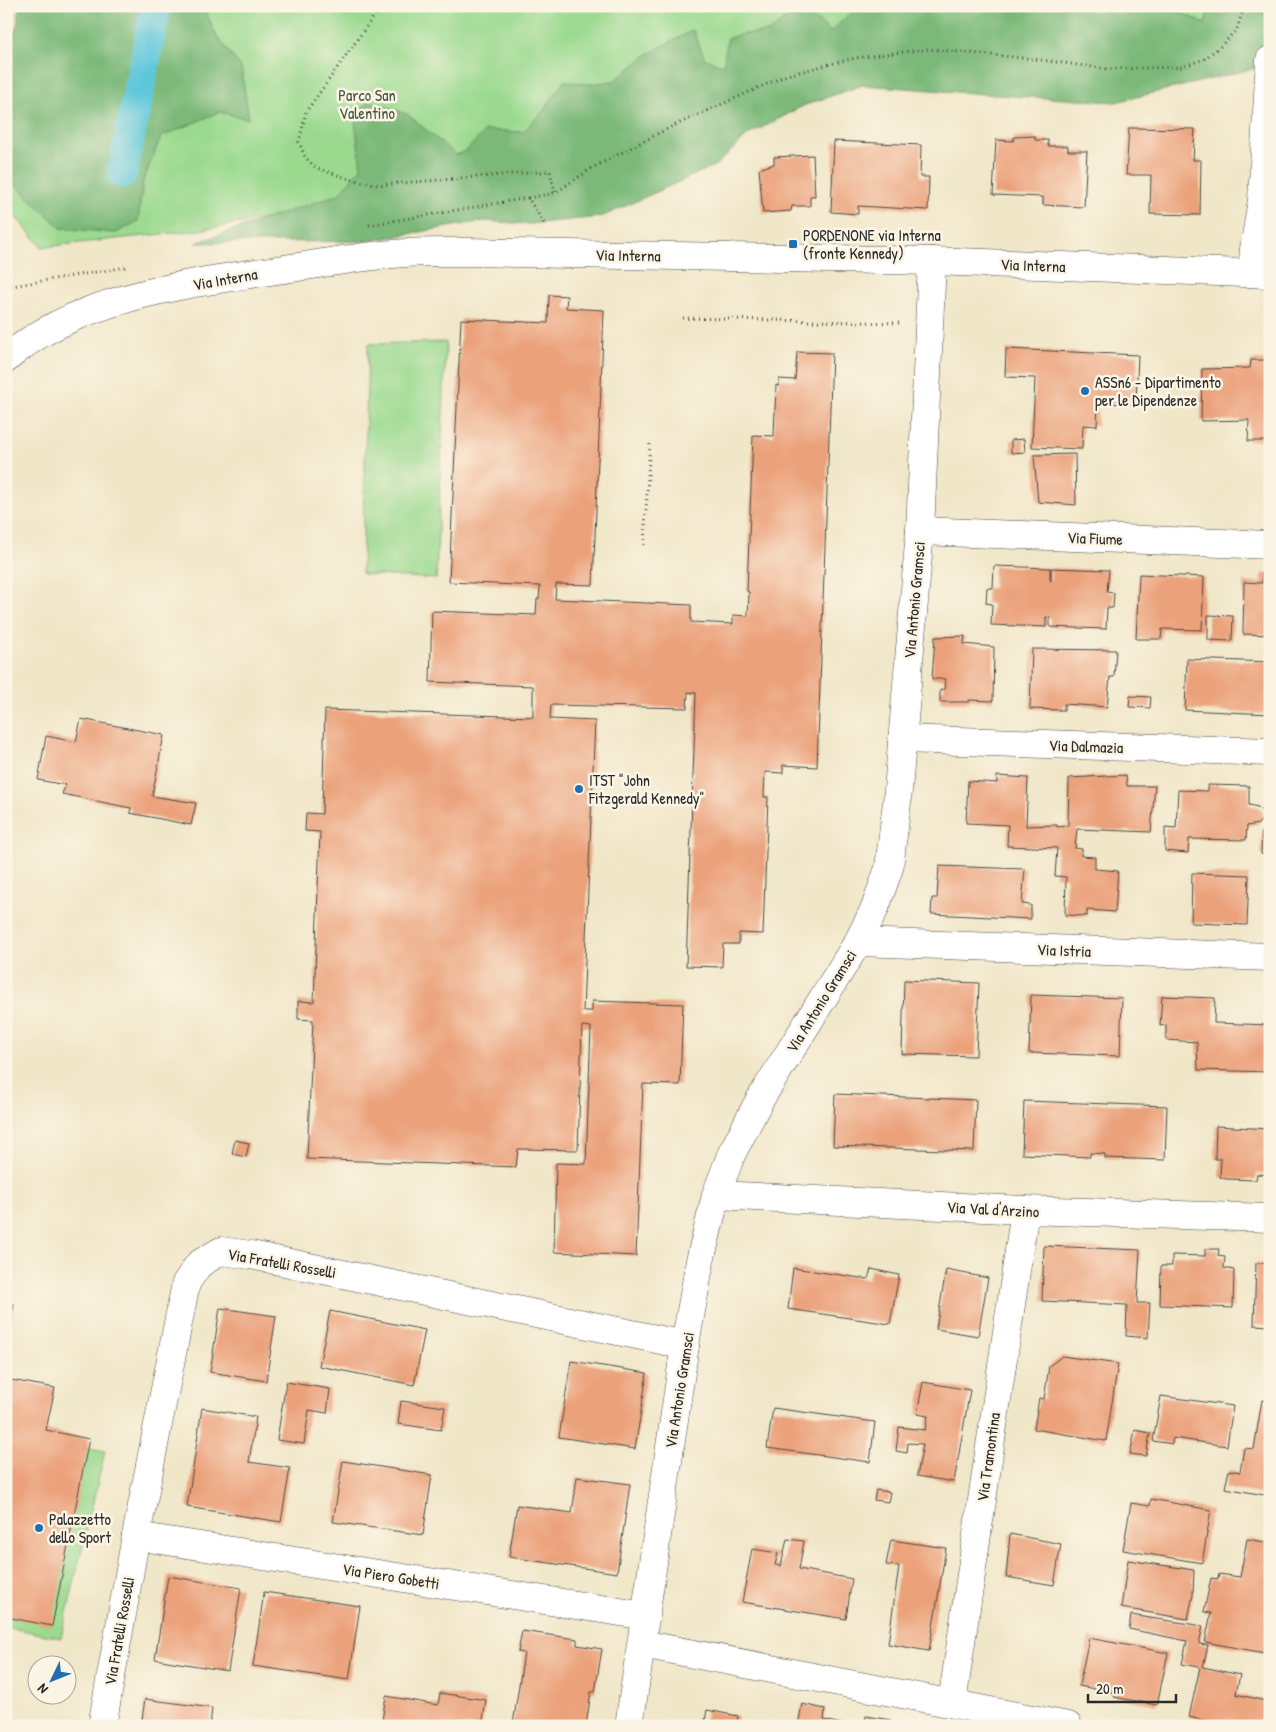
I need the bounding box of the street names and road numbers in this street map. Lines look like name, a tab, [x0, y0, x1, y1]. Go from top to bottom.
street label: Via Interna	[595, 243, 661, 267]
street label: Via Interna	[1000, 253, 1066, 277]
street label: Via Interna	[191, 263, 259, 295]
street label: Via Fiume	[1067, 526, 1124, 550]
street label: Via Antonio Gramsci	[898, 541, 930, 659]
street label: Via Dalmazia	[1048, 734, 1124, 758]
street label: Via Istria	[1037, 938, 1091, 962]
street label: Via Antonio Gramsci	[781, 945, 861, 1057]
street label: Via Val d'Arzino	[946, 1196, 1040, 1222]
street label: Via Fratelli Rosselli	[226, 1243, 338, 1283]
street label: Via Antonio Gramsci	[659, 1330, 699, 1450]
street label: Via Tramontina	[971, 1411, 1005, 1503]
street label: Via Piero Gobetti	[341, 1557, 441, 1595]
street label: Via Fratelli Rosselli	[99, 1575, 139, 1687]

